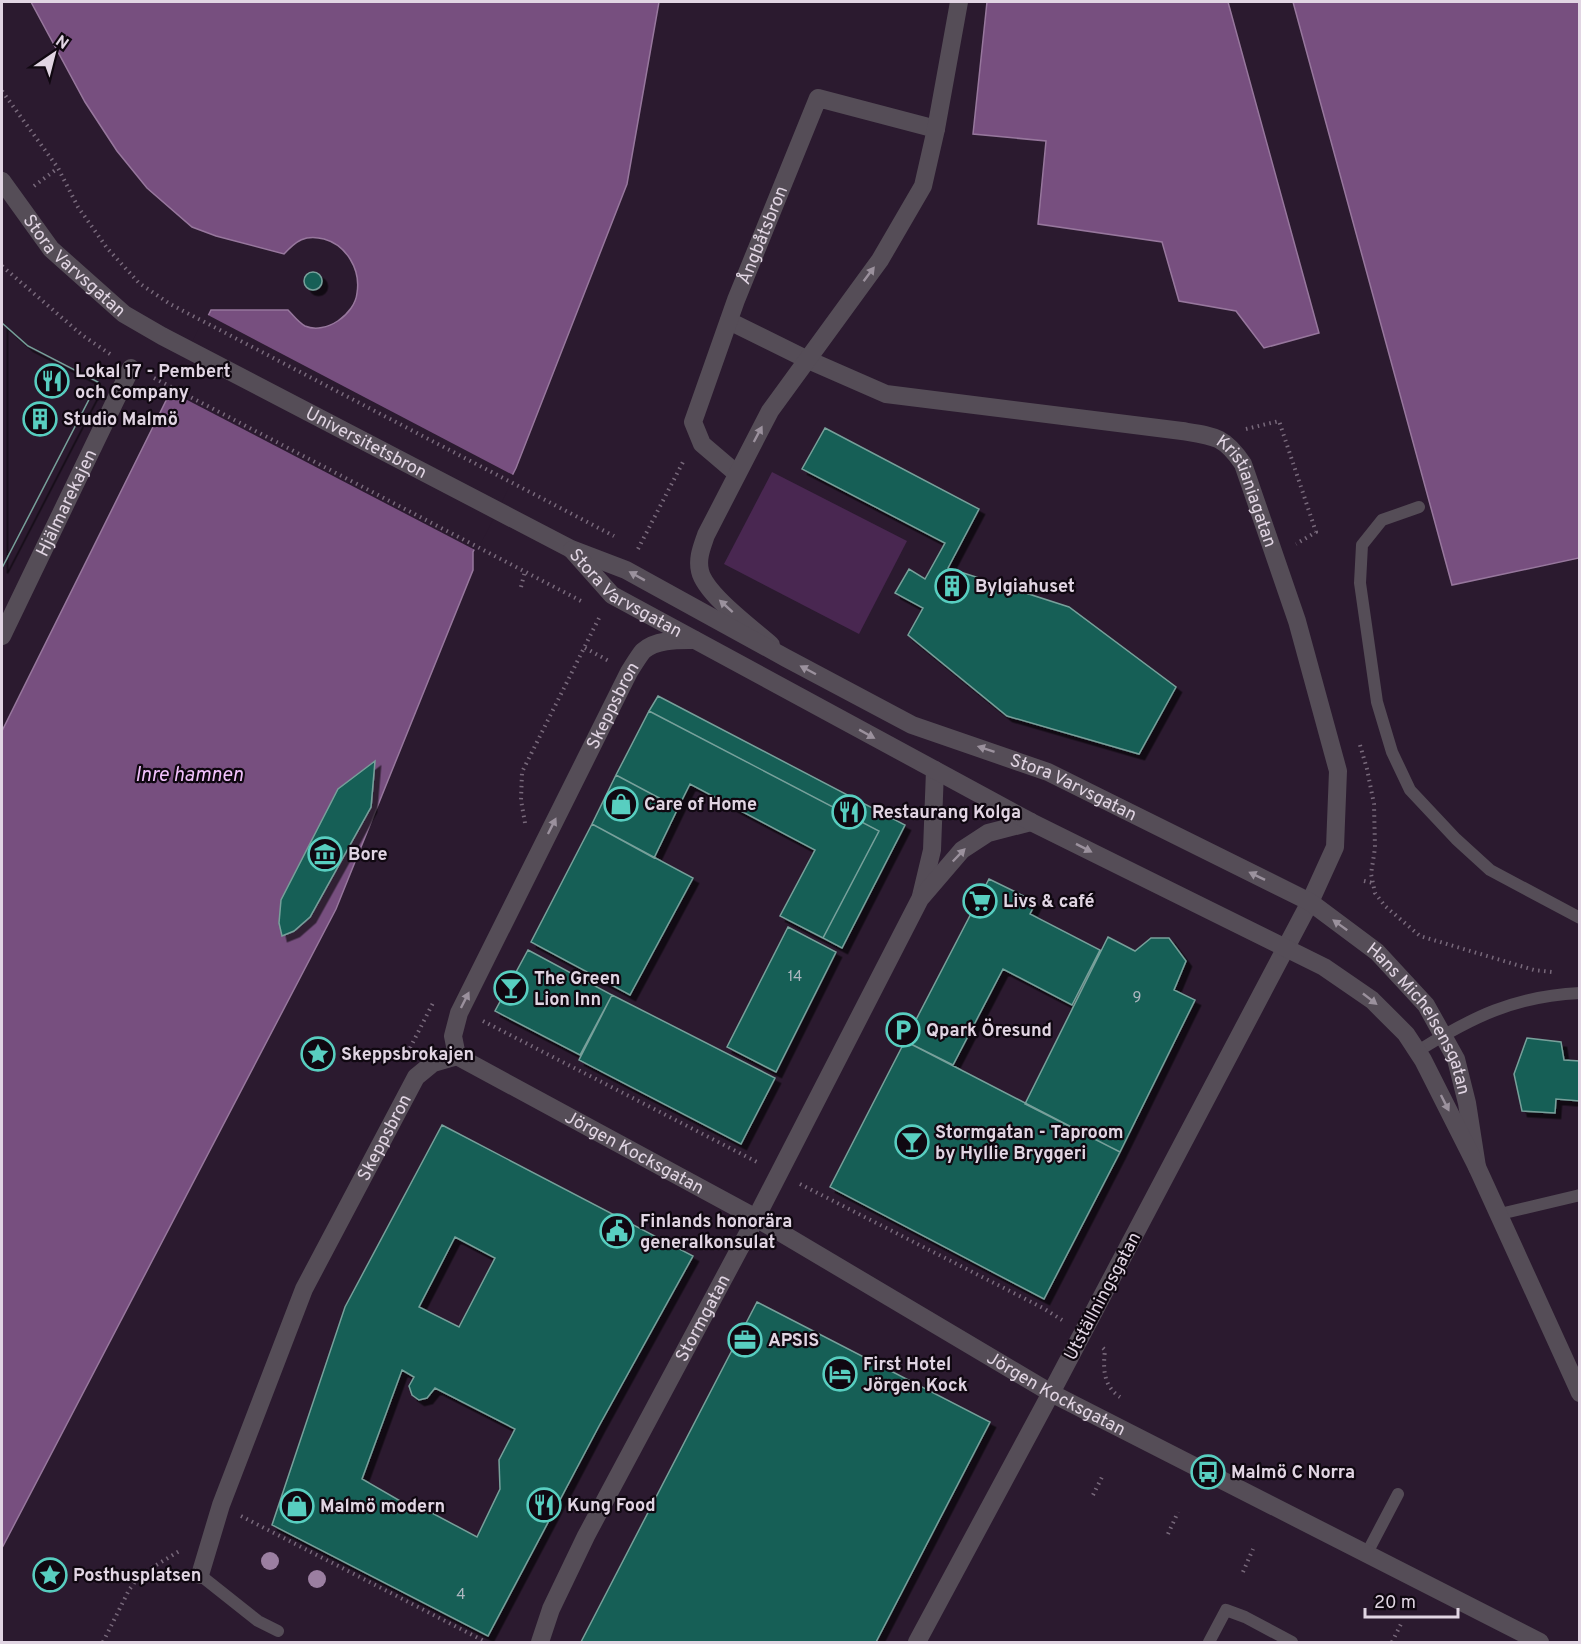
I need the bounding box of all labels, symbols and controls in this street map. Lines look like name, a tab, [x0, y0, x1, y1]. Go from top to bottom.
north arrow	[24, 24, 84, 84]
text: N	[51, 32, 72, 55]
street label: Ångbåtsbron	[734, 183, 794, 288]
street label: Stora Varvsgatan	[17, 210, 130, 323]
one-way arrow	[863, 267, 875, 282]
place label: Lokal 17 - Pembert och Company	[75, 361, 231, 405]
restaurant icon: Lokal 17 - Pembert och Company	[34, 363, 70, 399]
building icon: Studio Malmö	[22, 401, 58, 437]
street label: Universitetsbron	[301, 403, 430, 485]
place label: Studio Malmö	[63, 409, 178, 432]
one-way arrow	[753, 425, 763, 442]
street label: Kristianiagatan	[1211, 431, 1281, 551]
street label: Hjälmarekajen	[32, 446, 103, 561]
street label: Stora Varvsgatan	[563, 544, 686, 644]
building icon: Bylgiahuset	[934, 568, 970, 604]
one-way arrow	[629, 571, 646, 581]
place label: Bylgiahuset	[975, 576, 1075, 599]
one-way arrow	[719, 600, 734, 613]
street label: Skeppsbron	[582, 658, 645, 754]
one-way arrow	[800, 665, 817, 675]
one-way arrow	[859, 729, 876, 739]
one-way arrow	[977, 744, 995, 753]
street label: Stora Varvsgatan	[1007, 750, 1140, 827]
water label: Inre hamnen	[135, 763, 243, 789]
shop icon: Care of Home	[603, 786, 639, 822]
place label: Care of Home	[644, 794, 757, 817]
restaurant icon: Restaurang Kolga	[831, 794, 867, 830]
place label: Restaurang Kolga	[872, 802, 1021, 825]
one-way arrow	[547, 817, 557, 834]
museum icon: Bore	[307, 836, 343, 872]
one-way arrow	[1075, 843, 1092, 853]
place label: Bore	[348, 844, 388, 867]
one-way arrow	[952, 847, 966, 862]
one-way arrow	[1249, 872, 1266, 881]
supermarket icon: Livs & café	[962, 883, 998, 919]
place label: Livs & café	[1003, 891, 1094, 914]
one-way arrow	[1333, 919, 1349, 931]
street label: Hans Michelsensgatan	[1361, 938, 1474, 1097]
place label: The Green Lion Inn	[534, 968, 621, 1012]
house number: 14	[788, 968, 802, 987]
bar icon: The Green Lion Inn	[493, 970, 529, 1006]
house number: 9	[1133, 989, 1141, 1008]
one-way arrow	[460, 992, 470, 1009]
one-way arrow	[1363, 993, 1378, 1005]
parking icon: Qpark Öresund	[885, 1012, 921, 1048]
place label: Qpark Öresund	[926, 1018, 1052, 1043]
place icon: Skeppsbrokajen	[300, 1036, 336, 1072]
place label: Skeppsbrokajen	[341, 1044, 474, 1067]
street label: Skeppsbron	[353, 1091, 418, 1185]
one-way arrow	[1440, 1094, 1450, 1111]
street label: Jörgen Kocksgatan	[560, 1106, 708, 1201]
place label: Stormgatan - Taproom by Hyllie Bryggeri	[935, 1122, 1124, 1166]
bar icon: Stormgatan - Taproom by Hyllie Bryggeri	[894, 1124, 930, 1160]
place label: Finlands honorära generalkonsulat	[640, 1211, 792, 1255]
public building icon: Finlands honorära generalkonsulat	[599, 1213, 635, 1249]
street label: Utställningsgatan	[1060, 1228, 1147, 1365]
street label: Stormgatan	[671, 1271, 737, 1366]
office icon: APSIS	[727, 1322, 763, 1358]
place label: APSIS	[768, 1330, 819, 1353]
street label: Jörgen Kocksgatan	[982, 1347, 1129, 1442]
place label: First Hotel Jörgen Kock	[863, 1354, 968, 1398]
hotel icon: First Hotel Jörgen Kock	[822, 1356, 858, 1392]
bus stop icon: Malmö C Norra	[1190, 1454, 1226, 1490]
place label: Malmö C Norra	[1231, 1462, 1355, 1485]
restaurant icon: Kung Food	[526, 1487, 562, 1523]
shop icon: Malmö modern	[279, 1488, 315, 1524]
place label: Kung Food	[567, 1495, 656, 1518]
place label: Malmö modern	[320, 1496, 445, 1519]
place icon: Posthusplatsen	[32, 1557, 68, 1593]
place label: Posthusplatsen	[73, 1565, 202, 1588]
scale bar	[1365, 1581, 1458, 1619]
house number: 4	[456, 1586, 466, 1605]
text: 20 m	[1374, 1592, 1416, 1615]

